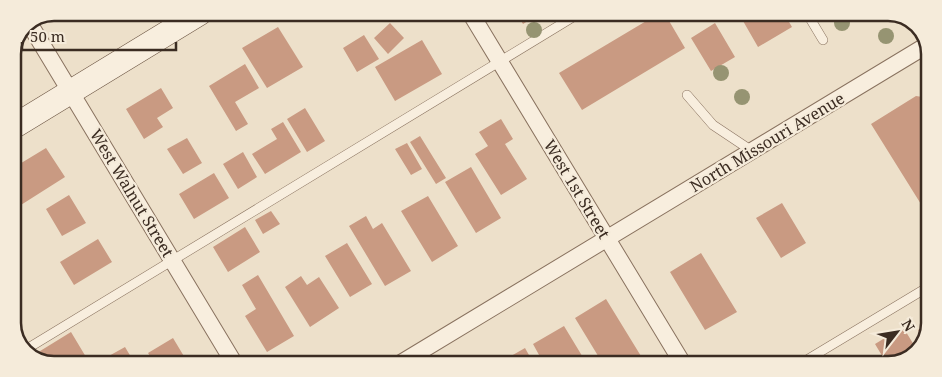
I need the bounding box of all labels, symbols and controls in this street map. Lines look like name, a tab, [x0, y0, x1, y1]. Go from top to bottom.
scale bar	[22, 20, 176, 52]
text: 50 m	[30, 26, 65, 46]
street label: North Missouri Avenue	[686, 87, 848, 197]
street label: West Walnut Street	[85, 125, 179, 261]
street label: West 1st Street	[539, 135, 615, 243]
north arrow	[872, 307, 922, 357]
text: N	[898, 315, 920, 335]

